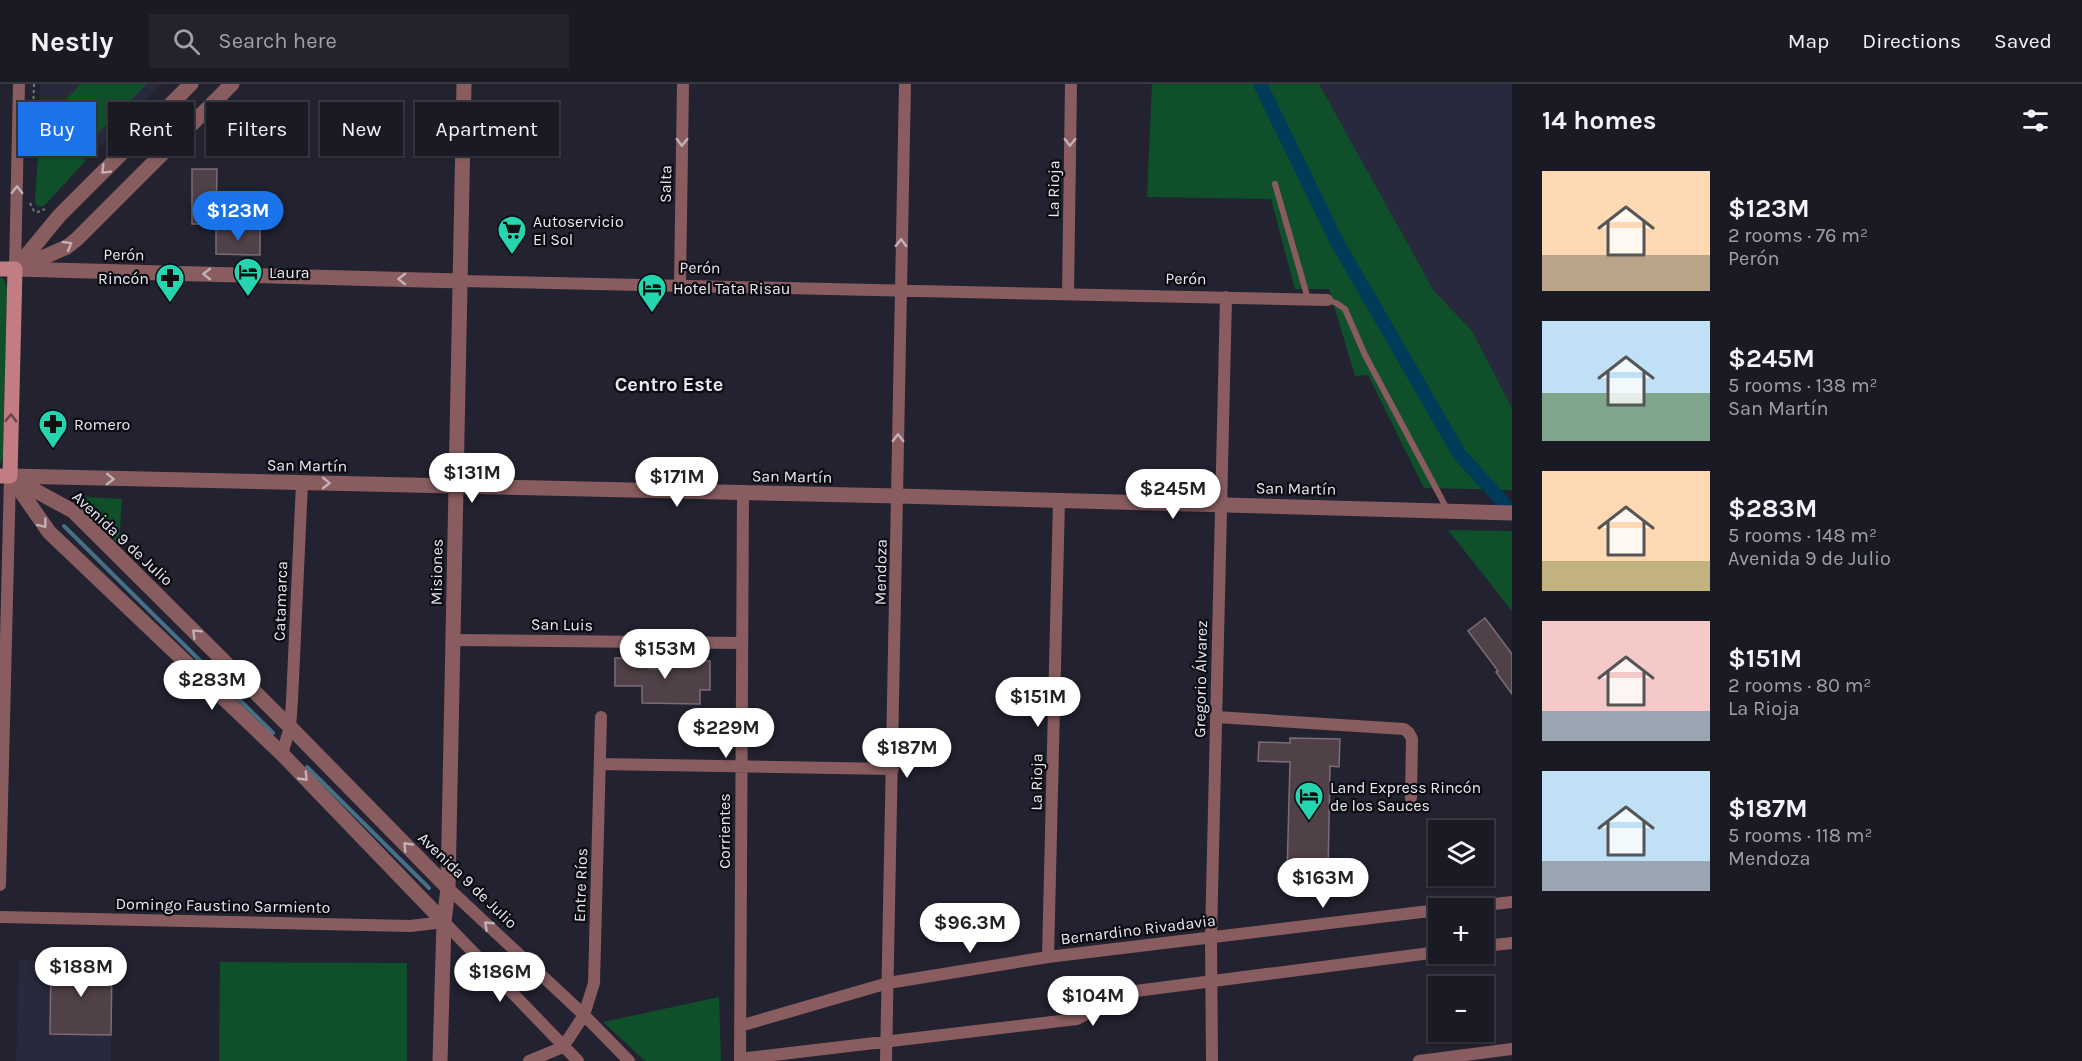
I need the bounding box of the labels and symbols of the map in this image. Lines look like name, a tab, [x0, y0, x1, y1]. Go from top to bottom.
one-way arrow	[676, 138, 689, 147]
one-way arrow	[1064, 138, 1076, 147]
street label: La Rioja	[1044, 160, 1063, 218]
one-way arrow	[101, 163, 111, 174]
street label: Salta	[656, 165, 675, 203]
one-way arrow	[11, 185, 23, 194]
pin: $123M	[196, 191, 280, 242]
place label: Autoservicio El Sol	[533, 212, 624, 249]
supermarket icon: Autoservicio El Sol	[496, 214, 528, 256]
one-way arrow	[895, 238, 907, 247]
one-way arrow	[62, 241, 72, 252]
street label: Perón	[103, 245, 145, 264]
hotel icon: Laura	[232, 256, 264, 298]
street label: Perón	[679, 258, 721, 277]
pharmacy icon: Rincón	[154, 262, 186, 304]
place label: Laura	[269, 263, 310, 282]
one-way arrow	[202, 268, 211, 280]
place label: Rincón	[98, 269, 149, 288]
street label: Perón	[1165, 269, 1207, 288]
hotel icon: Hotel Tata Risau	[636, 272, 668, 314]
one-way arrow	[397, 273, 406, 285]
place label: Hotel Tata Risau	[673, 279, 790, 298]
district label: Centro Este	[615, 373, 723, 396]
pharmacy icon: Romero	[37, 408, 69, 450]
one-way arrow	[5, 413, 18, 422]
place label: Romero	[74, 415, 130, 434]
one-way arrow	[892, 433, 905, 442]
pin: $131M	[430, 453, 514, 504]
street label: San Martín	[267, 455, 347, 476]
pin: $171M	[635, 457, 719, 508]
street label: San Martín	[752, 466, 832, 487]
pin: $245M	[1131, 469, 1215, 520]
one-way arrow	[106, 472, 115, 485]
one-way arrow	[322, 477, 331, 490]
street label: San Martín	[1256, 478, 1336, 499]
street label: Avenida 9 de Julio	[69, 487, 177, 590]
one-way arrow	[36, 518, 47, 529]
street label: Misiones	[426, 539, 447, 605]
street label: Mendoza	[870, 539, 891, 605]
street label: Catamarca	[270, 561, 291, 641]
street label: San Luis	[531, 614, 593, 635]
street label: Gregorio Álvarez	[1190, 620, 1211, 738]
one-way arrow	[192, 629, 203, 640]
pin: $153M	[623, 629, 707, 680]
pin: $283M	[170, 660, 254, 711]
pin: $151M	[996, 677, 1080, 728]
pin: $229M	[684, 708, 768, 759]
pin: $187M	[865, 728, 949, 779]
street label: La Rioja	[1027, 753, 1046, 811]
one-way arrow	[296, 769, 307, 780]
place label: Land Express Rincón de los Sauces	[1330, 778, 1481, 815]
hotel icon: Land Express Rincón de los Sauces	[1293, 780, 1325, 822]
street label: Corrientes	[715, 793, 734, 869]
street label: Avenida 9 de Julio	[414, 828, 521, 932]
one-way arrow	[403, 842, 414, 852]
street label: Entre Ríos	[570, 848, 591, 922]
pin: $163M	[1281, 858, 1365, 909]
street label: Domingo Faustino Sarmiento	[115, 894, 331, 917]
pin: $96.3M	[921, 903, 1019, 954]
street label: Bernardino Rivadavia	[1060, 911, 1217, 948]
one-way arrow	[484, 921, 494, 932]
pin: $188M	[39, 947, 123, 998]
pin: $186M	[458, 952, 542, 1003]
pin: $104M	[1051, 976, 1135, 1027]

